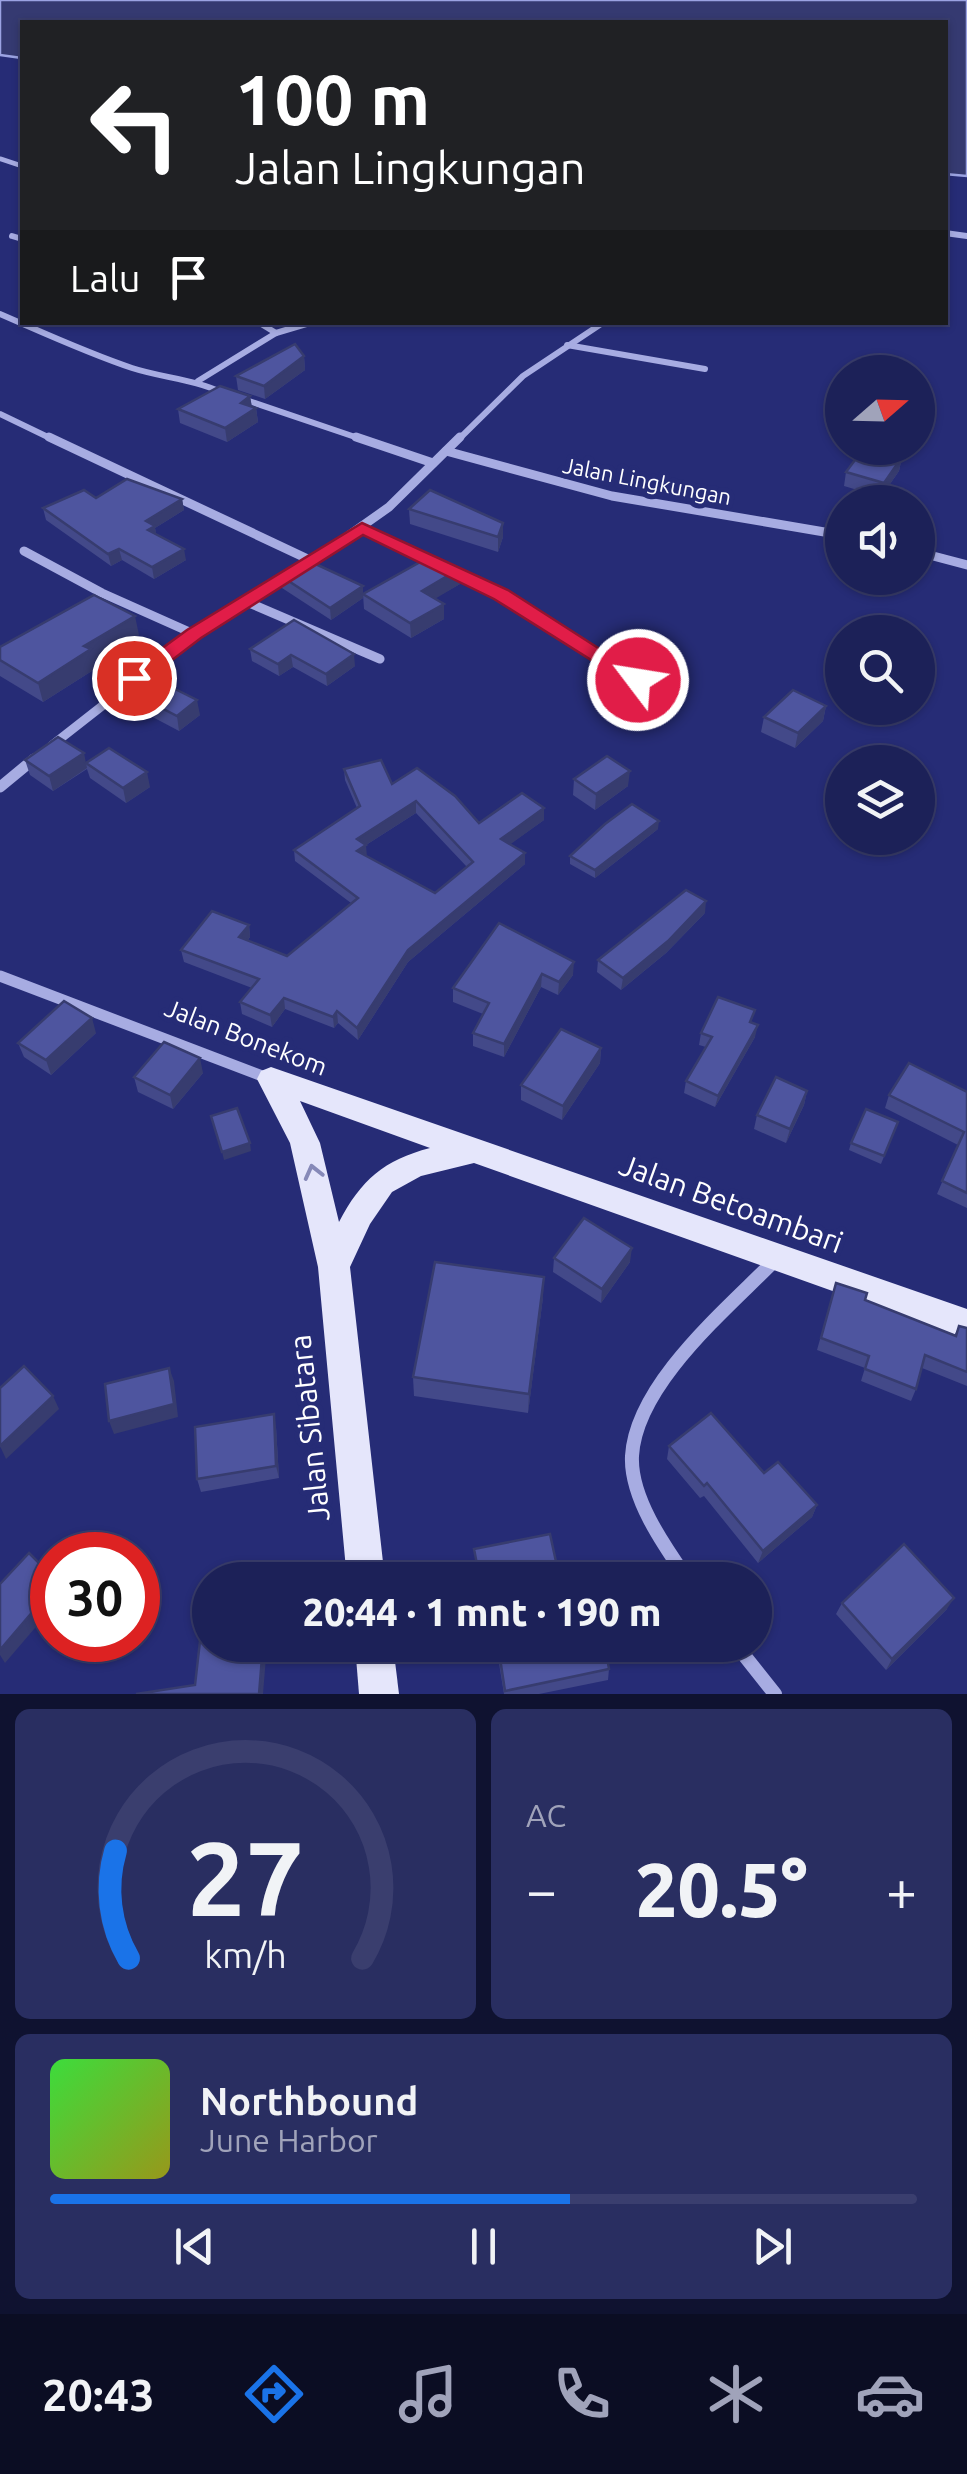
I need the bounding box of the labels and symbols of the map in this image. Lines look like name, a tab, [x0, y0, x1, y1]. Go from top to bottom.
north arrow	[825, 355, 935, 465]
street label: Jalan Lingkungan	[561, 452, 734, 509]
position arrow	[586, 628, 690, 732]
pin	[92, 636, 177, 721]
street label: Jalan Bonekom	[161, 993, 331, 1081]
street label: Jalan Betoambari	[615, 1147, 848, 1259]
one-way arrow	[304, 1164, 325, 1181]
street label: Jalan Sibatara	[282, 1333, 336, 1523]
speed limit sign: 30	[30, 1532, 160, 1662]

